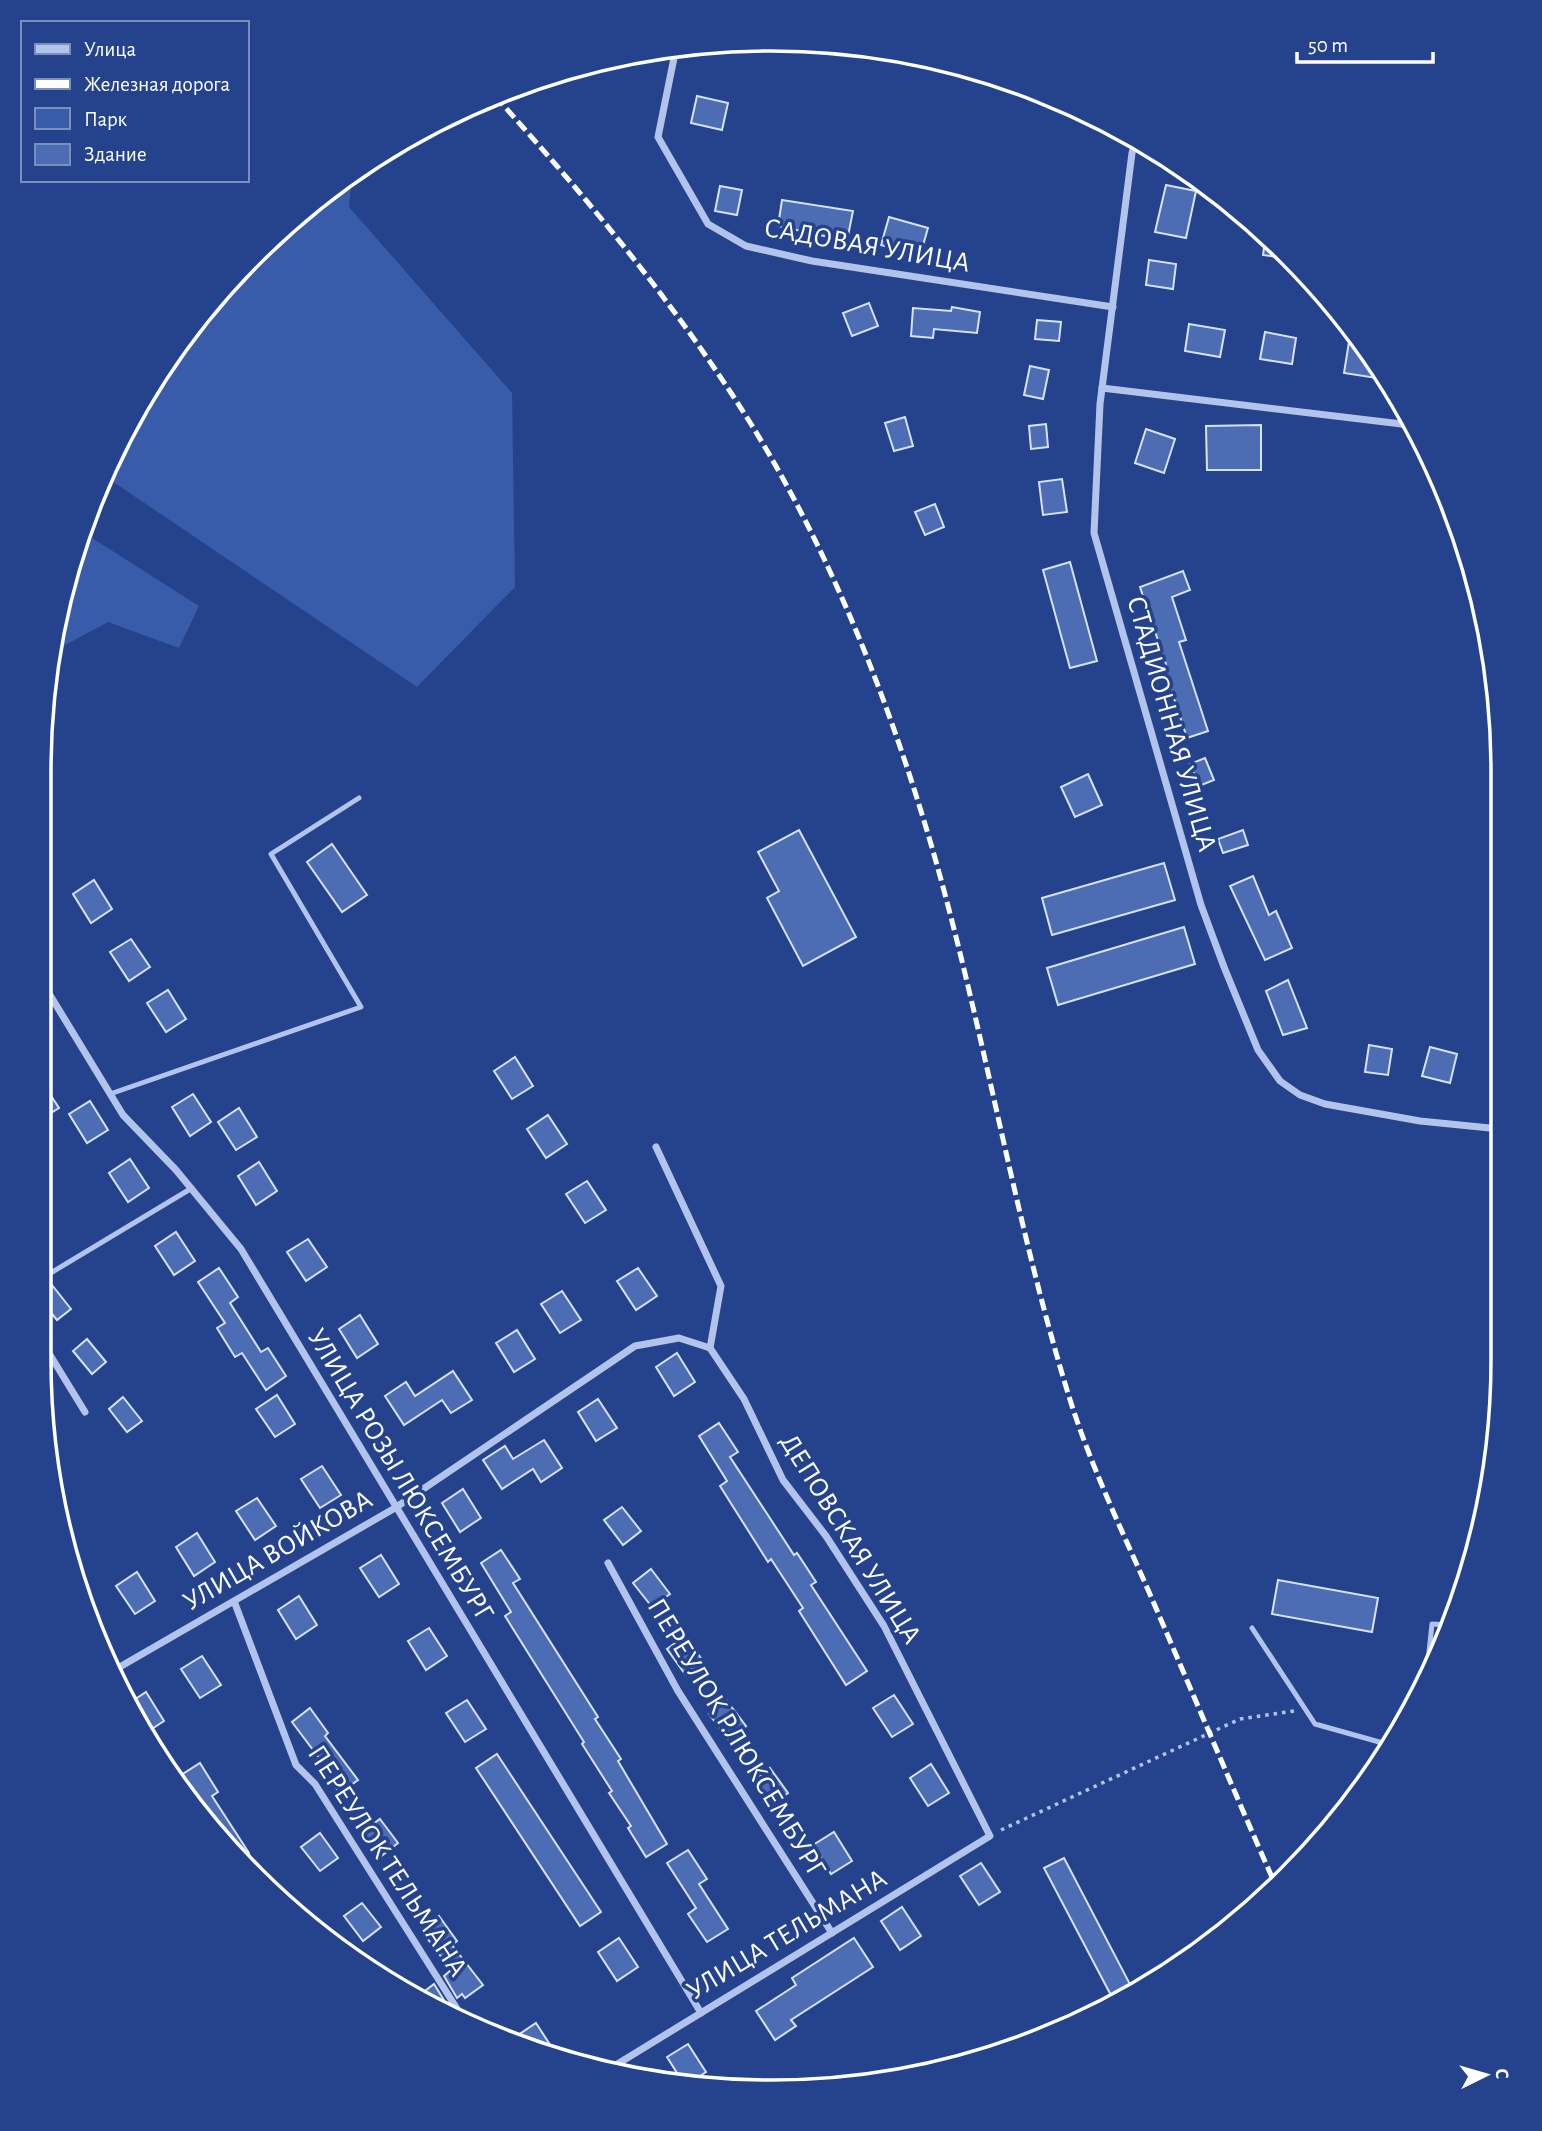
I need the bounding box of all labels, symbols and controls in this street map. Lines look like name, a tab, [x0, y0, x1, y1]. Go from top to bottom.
legend	[21, 21, 248, 182]
scale bar	[1297, 21, 1434, 65]
text: 50 m	[1308, 35, 1348, 56]
text: Улица	[84, 39, 137, 60]
text: Железная дорога	[84, 74, 231, 95]
text: Парк	[84, 109, 128, 130]
text: Здание	[84, 144, 147, 165]
street label: САДОВАЯ УЛИЦА	[762, 214, 972, 278]
street label: СТАДИОННАЯ УЛИЦА	[1121, 593, 1221, 855]
street label: УЛИЦА РОЗЫ ЛЮКСЕМБУРГ	[302, 1324, 499, 1626]
street label: ДЕПОВСКАЯ УЛИЦА	[774, 1429, 926, 1649]
street label: УЛИЦА ВОЙКОВА	[178, 1485, 377, 1616]
street label: ПЕРЕУЛОК Р.ЛЮКСЕМБУРГ	[642, 1594, 831, 1883]
street label: ПЕРЕУЛОК ТЕЛЬМАНА	[302, 1741, 472, 1981]
street label: УЛИЦА ТЕЛЬМАНА	[682, 1864, 892, 2006]
north arrow	[1451, 2040, 1521, 2110]
text: С	[1492, 2068, 1511, 2080]

